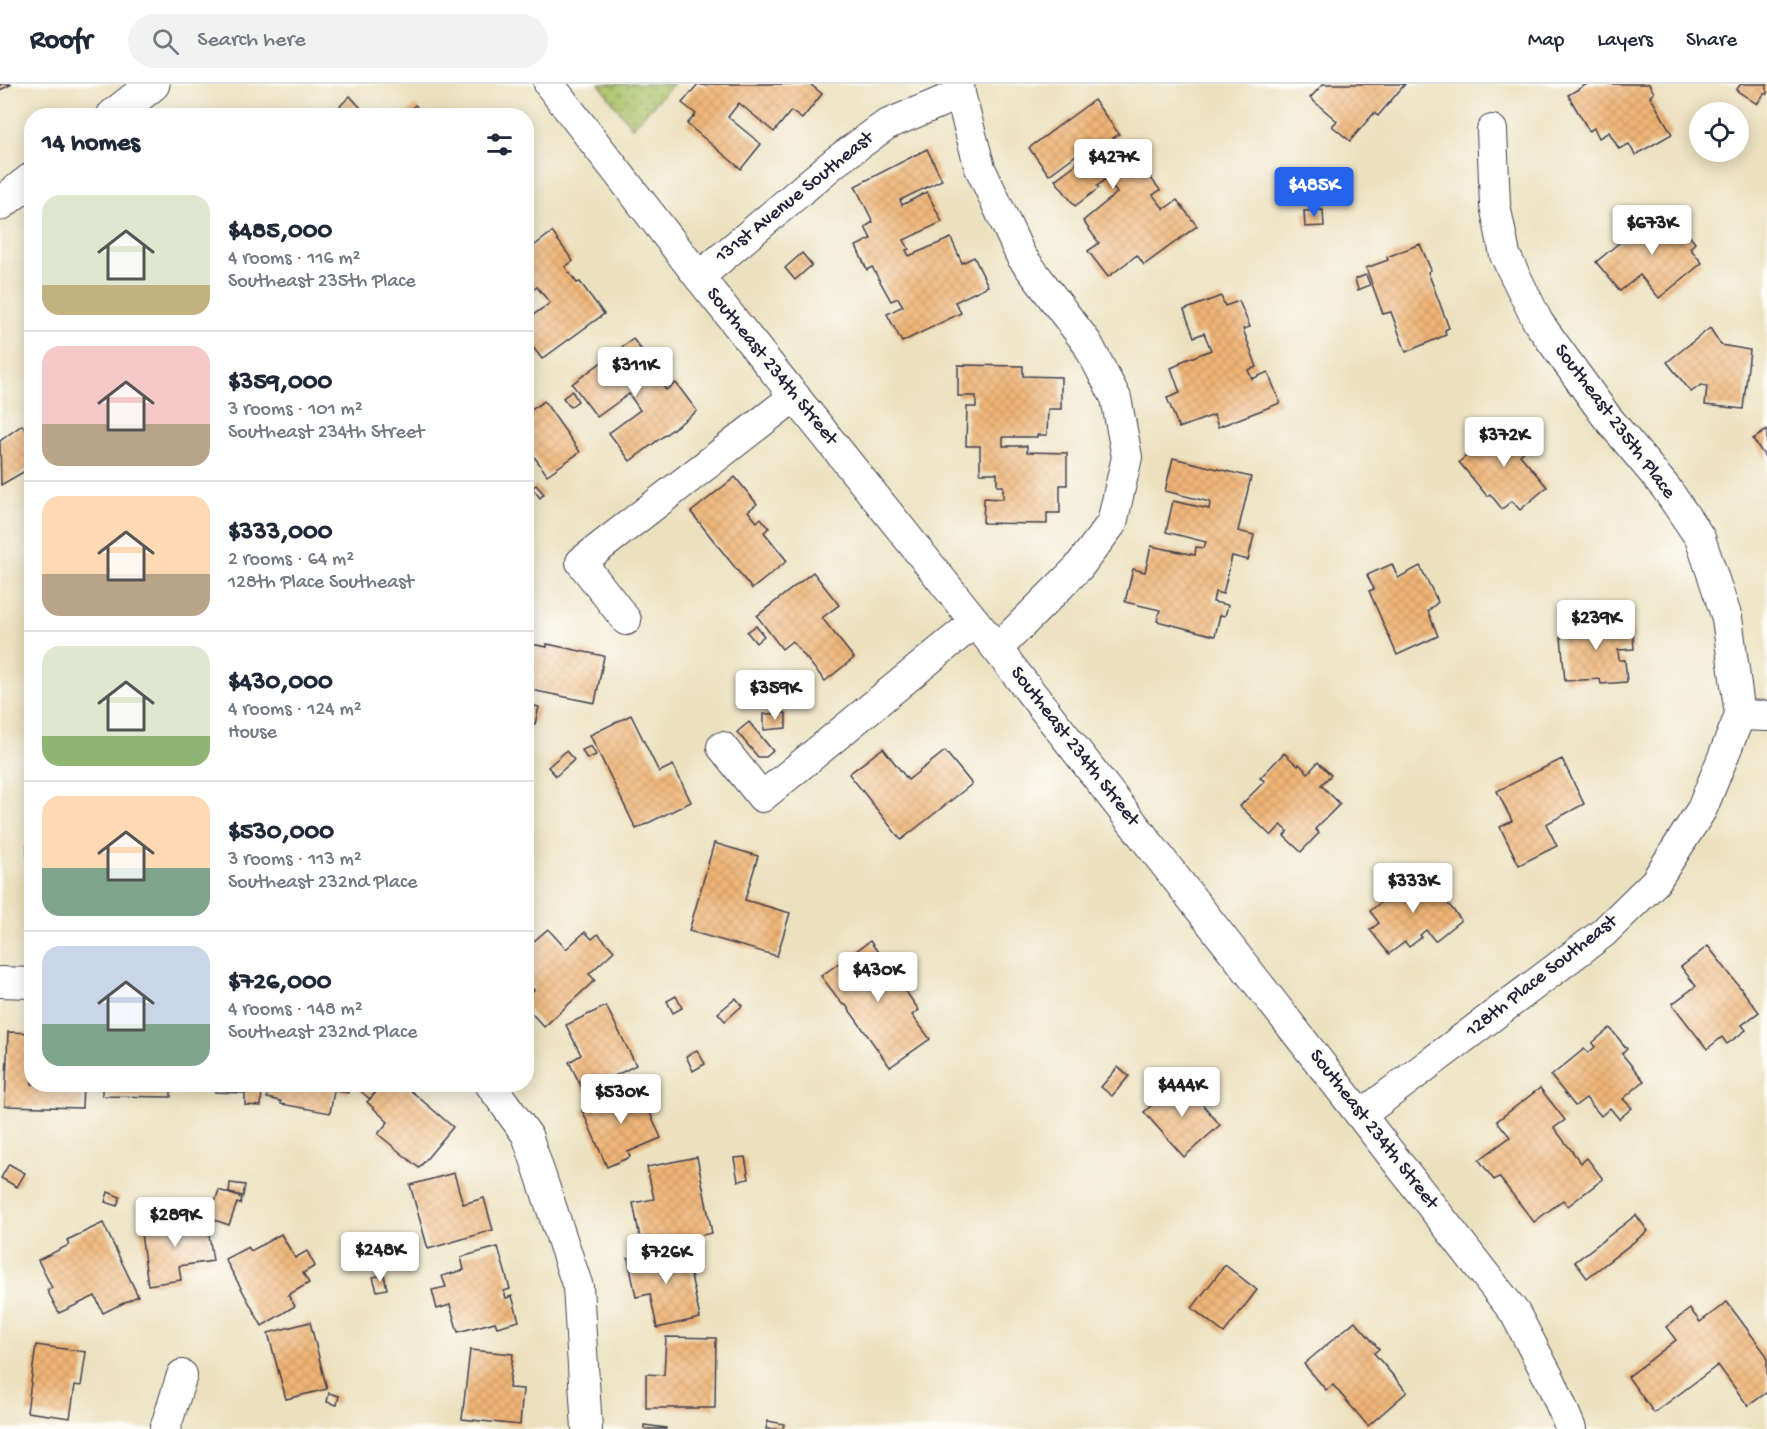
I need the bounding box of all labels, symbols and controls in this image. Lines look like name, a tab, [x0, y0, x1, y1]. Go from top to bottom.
search box	[128, 14, 548, 68]
text: Roofr	[30, 25, 92, 58]
icon: search	[149, 25, 182, 58]
text: Search here	[197, 28, 306, 54]
text: Map	[1528, 29, 1564, 54]
text: Layers	[1597, 29, 1653, 54]
text: Share	[1686, 29, 1737, 54]
map controls	[1689, 102, 1749, 162]
button: locate	[1689, 102, 1749, 162]
street label: 131st Avenue Southeast	[711, 126, 880, 269]
icon: filters	[483, 128, 516, 161]
text: 14 homes	[42, 129, 140, 160]
pin: $427K	[1071, 139, 1155, 190]
text: $427K	[1088, 147, 1138, 170]
pin: $485K	[1272, 167, 1356, 218]
text: $485K	[1289, 175, 1339, 198]
pin: $673K	[1610, 205, 1694, 256]
text: $673K	[1627, 213, 1677, 236]
text: $485,000	[228, 217, 332, 248]
icon: home	[90, 219, 162, 291]
text: 4 rooms · 116 m²	[228, 248, 361, 271]
text: Southeast 235th Place	[228, 271, 416, 294]
street label: Southeast 234th Street	[700, 283, 843, 452]
street label: Southeast 235th Place	[1548, 340, 1680, 504]
pin: $311K	[593, 347, 677, 398]
text: $311K	[612, 355, 658, 378]
text: $359,000	[228, 368, 332, 399]
icon: home	[90, 370, 162, 442]
text: 3 rooms · 101 m²	[228, 399, 363, 422]
pin: $372K	[1462, 417, 1546, 468]
text: Southeast 234th Street	[228, 422, 424, 445]
text: $372K	[1479, 425, 1529, 448]
text: $333,000	[228, 518, 333, 549]
icon: home	[90, 520, 162, 592]
text: 2 rooms · 64 m²	[228, 549, 354, 572]
text: 128th Place Southeast	[228, 572, 414, 595]
pin: $239K	[1554, 600, 1638, 651]
text: $239K	[1571, 608, 1621, 631]
street label: Southeast 234th Street	[1005, 663, 1145, 833]
text: $430,000	[228, 668, 333, 699]
icon: home	[90, 670, 162, 742]
pin: $359K	[733, 670, 817, 721]
text: $359K	[750, 678, 800, 701]
text: 4 rooms · 124 m²	[228, 699, 362, 722]
text: House	[228, 722, 277, 745]
text: $530,000	[228, 818, 334, 849]
icon: home	[90, 820, 162, 892]
text: 3 rooms · 113 m²	[228, 849, 362, 872]
pin: $333K	[1371, 863, 1455, 914]
text: $333K	[1387, 871, 1439, 894]
text: Southeast 232nd Place	[228, 872, 417, 895]
street label: 128th Place Southeast	[1461, 910, 1624, 1044]
pin: $430K	[836, 952, 920, 1003]
text: $430K	[852, 960, 904, 983]
text: $726,000	[228, 968, 332, 999]
icon: home	[90, 970, 162, 1042]
text: 4 rooms · 148 m²	[228, 999, 363, 1022]
text: Southeast 232nd Place	[228, 1022, 417, 1045]
street label: Southeast 234th Street	[1304, 1046, 1444, 1216]
pin: $444K	[1140, 1067, 1224, 1118]
pin: $530K	[579, 1074, 663, 1125]
text: $444K	[1158, 1075, 1206, 1098]
text: $530K	[595, 1082, 647, 1105]
pin: $289K	[133, 1197, 217, 1248]
text: $289K	[150, 1205, 200, 1228]
pin: $248K	[338, 1232, 422, 1283]
pin: $726K	[624, 1234, 708, 1285]
text: $248K	[355, 1240, 405, 1263]
text: $726K	[641, 1242, 691, 1265]

